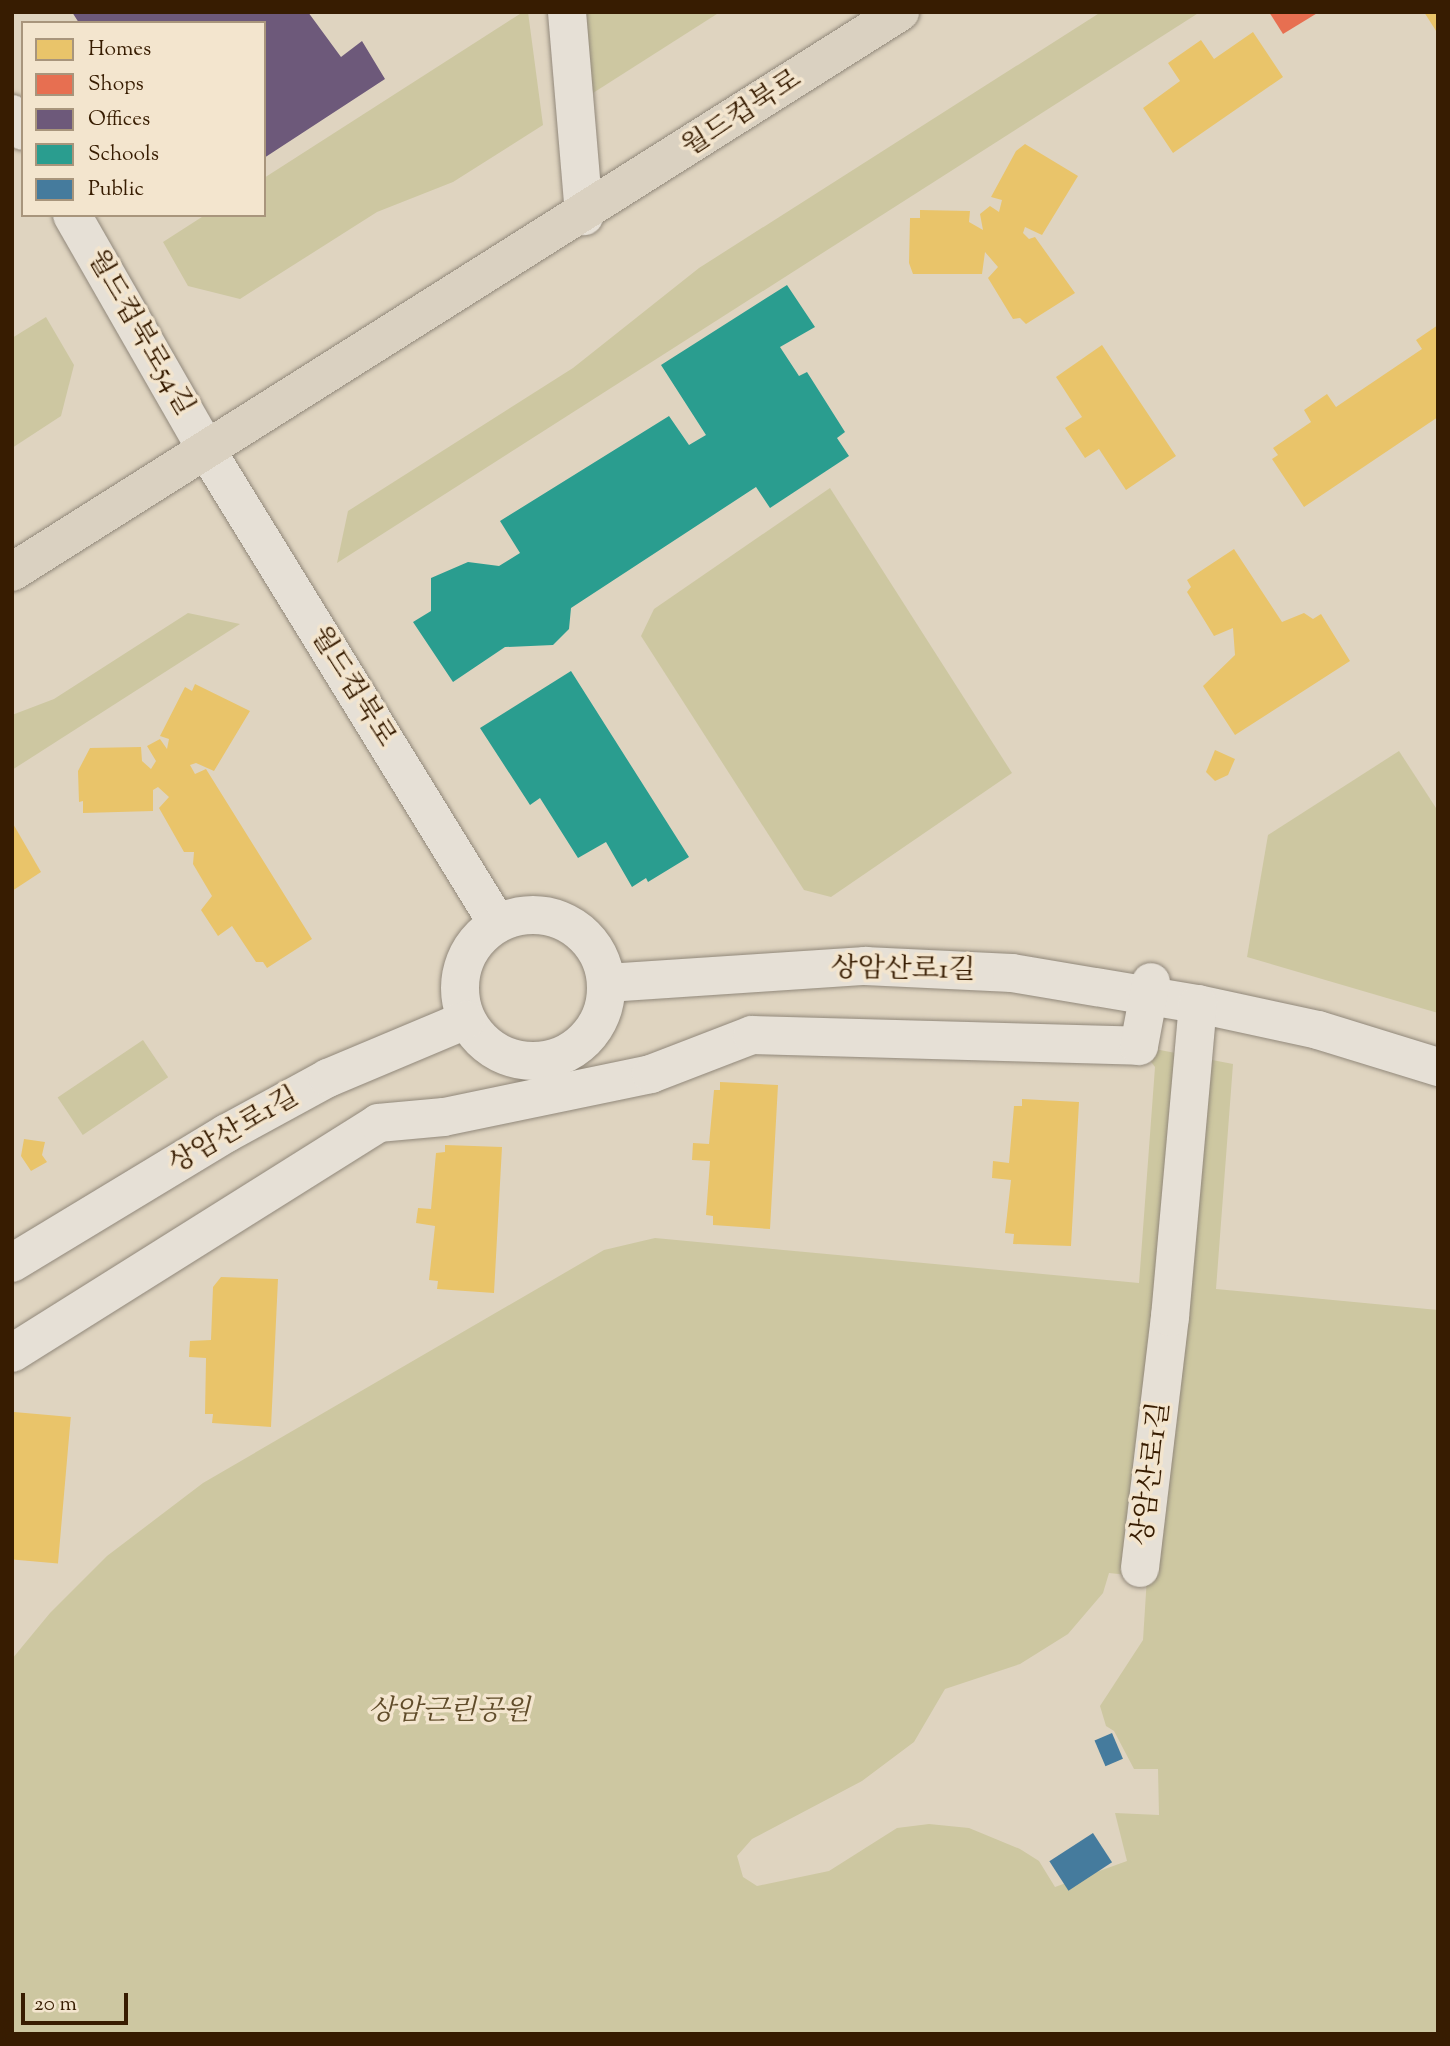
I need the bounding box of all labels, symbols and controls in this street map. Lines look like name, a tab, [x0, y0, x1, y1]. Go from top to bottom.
legend	[21, 21, 266, 217]
text: Homes	[88, 35, 151, 65]
street label: 월드컵북로	[676, 63, 808, 165]
text: Shops	[88, 70, 144, 100]
text: Offices	[88, 105, 150, 135]
text: Schools	[88, 140, 159, 170]
text: Public	[88, 175, 144, 205]
street label: 월드컵북로54길	[79, 244, 201, 422]
street label: 월드컵북로	[302, 621, 402, 753]
street label: 상암산로1길	[830, 952, 976, 988]
street label: 상암산로1길	[163, 1080, 305, 1182]
street label: 상암산로1길	[1127, 1400, 1177, 1548]
park label: 상암근린공원	[368, 1695, 530, 1729]
scale bar	[24, 1980, 131, 2024]
text: 20 m	[34, 1990, 77, 2020]

